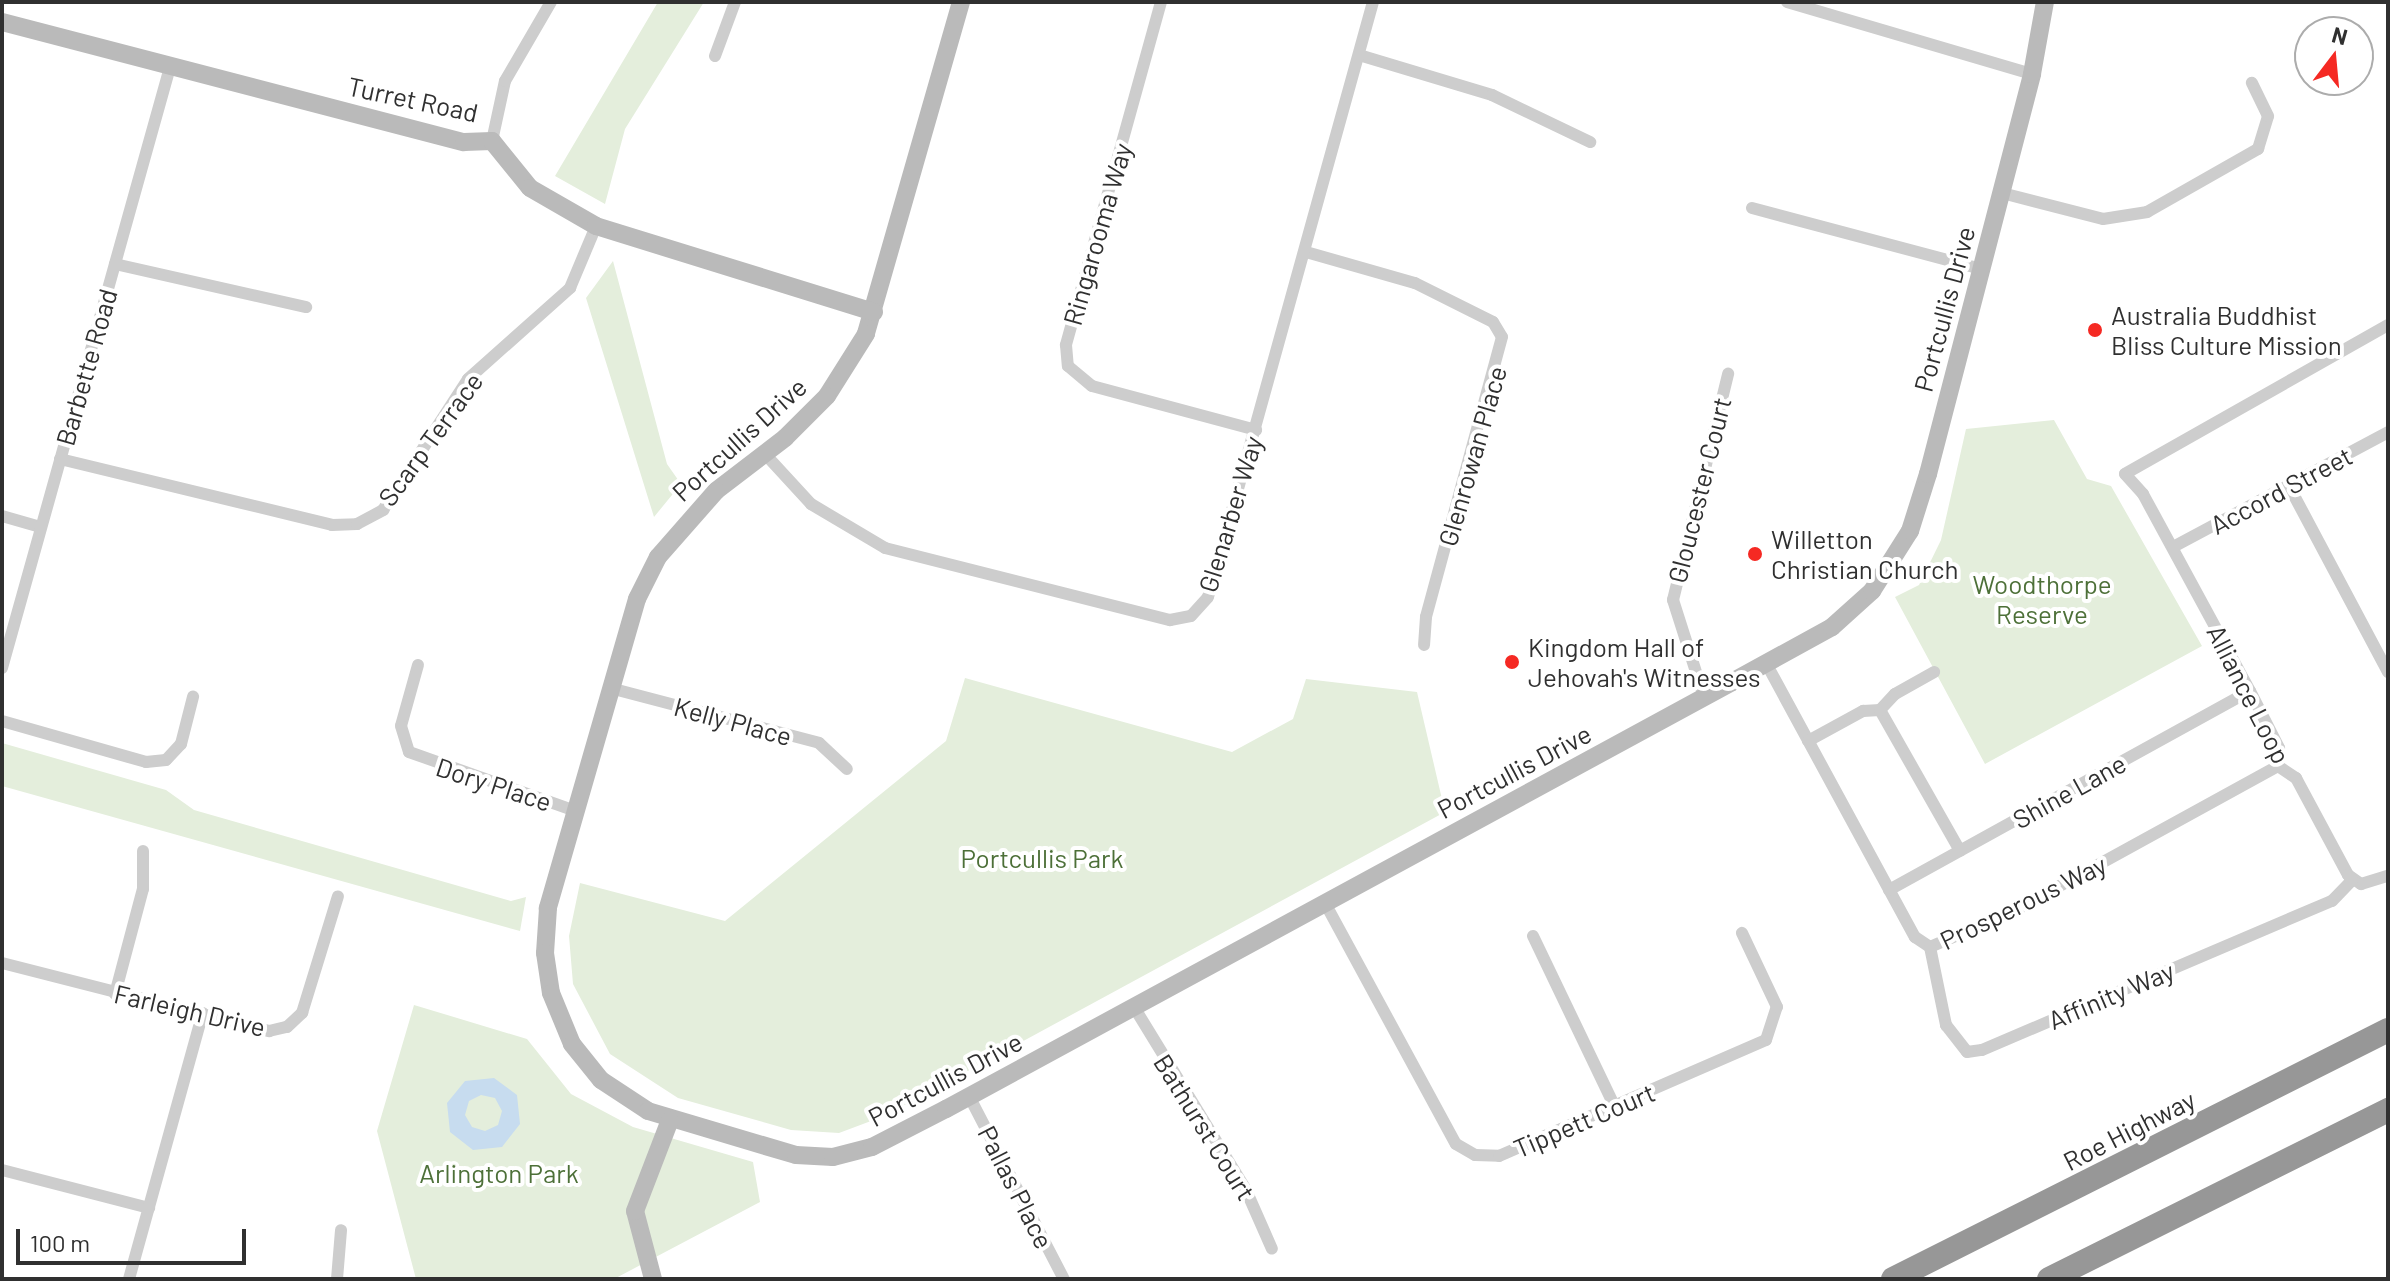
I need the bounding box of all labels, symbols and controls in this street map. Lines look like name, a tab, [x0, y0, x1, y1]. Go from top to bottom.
north arrow	[2294, 16, 2374, 96]
text: N	[2329, 20, 2351, 49]
street label: Turret Road	[345, 70, 481, 128]
street label: Ringarooma Way	[1056, 139, 1138, 329]
street label: Portcullis Drive	[1907, 223, 1981, 395]
street label: Barbette Road	[49, 285, 123, 449]
place label: Australia Buddhist Bliss Culture Mission	[2111, 299, 2342, 360]
marker: Australia Buddhist Bliss Culture Mission	[2086, 321, 2104, 339]
street label: Glenrowan Place	[1431, 362, 1513, 550]
street label: Scarp Terrace	[371, 366, 489, 512]
street label: Portcullis Drive	[666, 371, 812, 507]
street label: Gloucester Court	[1661, 394, 1737, 586]
street label: Glenarber Way	[1191, 432, 1269, 596]
street label: Accord Street	[2205, 440, 2357, 540]
place label: Willetton Christian Church	[1771, 523, 1959, 584]
marker: Willetton Christian Church	[1746, 545, 1764, 563]
park label: Woodthorpe Reserve	[1972, 568, 2112, 630]
street label: Alliance Loop	[2201, 619, 2297, 769]
place label: Kingdom Hall of Jehovah's Witnesses	[1528, 631, 1761, 692]
marker: Kingdom Hall of Jehovah's Witnesses	[1503, 653, 1521, 671]
street label: Kelly Place	[671, 690, 795, 752]
street label: Portcullis Drive	[1432, 717, 1596, 825]
street label: Shine Lane	[2007, 747, 2131, 835]
street label: Dory Place	[432, 751, 556, 817]
park label: Portcullis Park	[961, 842, 1123, 874]
street label: Prosperous Way	[1935, 848, 2111, 956]
street label: Affinity Way	[2043, 954, 2179, 1036]
street label: Farleigh Drive	[111, 977, 269, 1043]
street label: Portcullis Drive	[863, 1025, 1027, 1133]
street label: Bathurst Court	[1148, 1048, 1262, 1206]
street label: Tippett Court	[1509, 1076, 1659, 1164]
street label: Roe Highway	[2058, 1083, 2200, 1177]
street label: Pallas Place	[972, 1120, 1060, 1254]
park label: Arlington Park	[419, 1157, 579, 1189]
scale bar	[20, 1213, 250, 1263]
text: 100 m	[30, 1228, 90, 1257]

